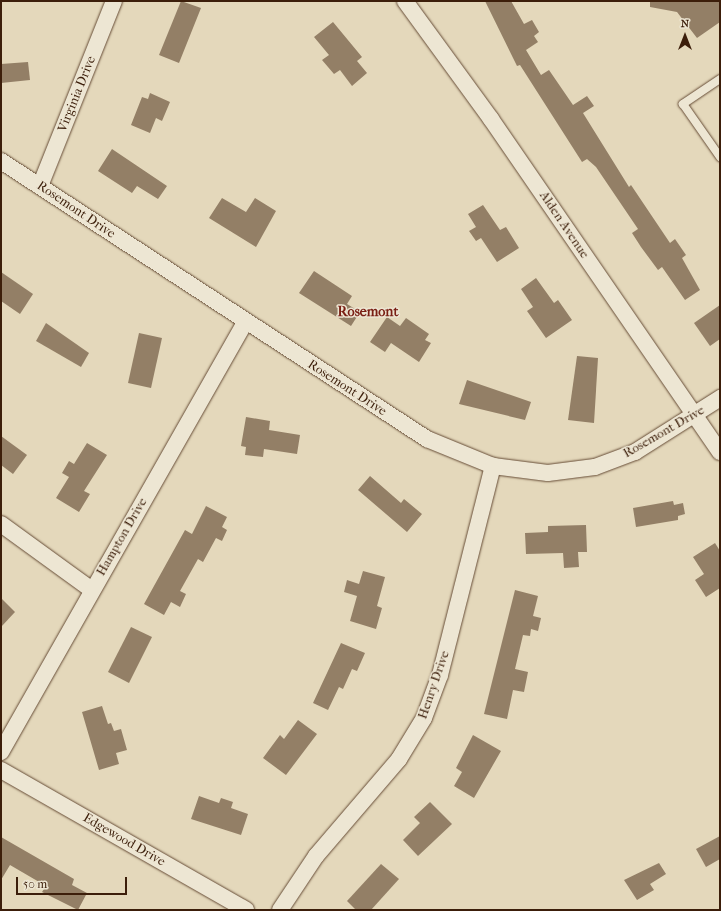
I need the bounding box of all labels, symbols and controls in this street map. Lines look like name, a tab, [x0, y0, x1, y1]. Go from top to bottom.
north arrow	[665, 16, 705, 56]
text: N	[681, 17, 689, 30]
street label: Virginia Drive	[55, 54, 99, 134]
street label: Rosemont Drive	[34, 178, 118, 242]
street label: Alden Avenue	[536, 188, 592, 262]
district label: Rosemont	[338, 304, 398, 320]
street label: Rosemont Drive	[305, 357, 389, 419]
street label: Rosemont Drive	[621, 403, 707, 461]
street label: Hampton Drive	[93, 495, 151, 579]
street label: Henry Drive	[415, 649, 453, 721]
street label: Edgewood Drive	[80, 810, 168, 870]
scale bar	[18, 869, 129, 895]
text: 50 m	[23, 877, 47, 891]

